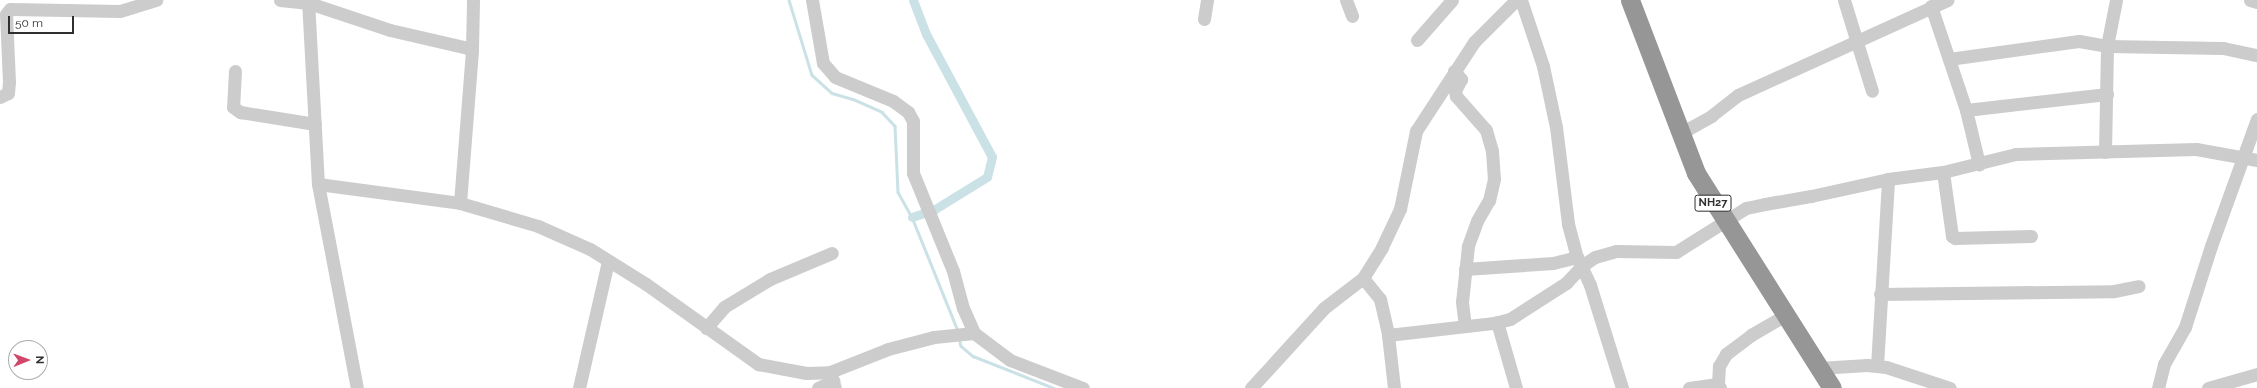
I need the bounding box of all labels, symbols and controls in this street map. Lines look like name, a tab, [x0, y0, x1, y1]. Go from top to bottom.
scale bar	[10, 8, 76, 34]
text: 50 m	[15, 16, 43, 30]
road number: NH27	[1694, 194, 1732, 212]
north arrow	[8, 340, 48, 380]
text: N	[33, 355, 46, 364]

